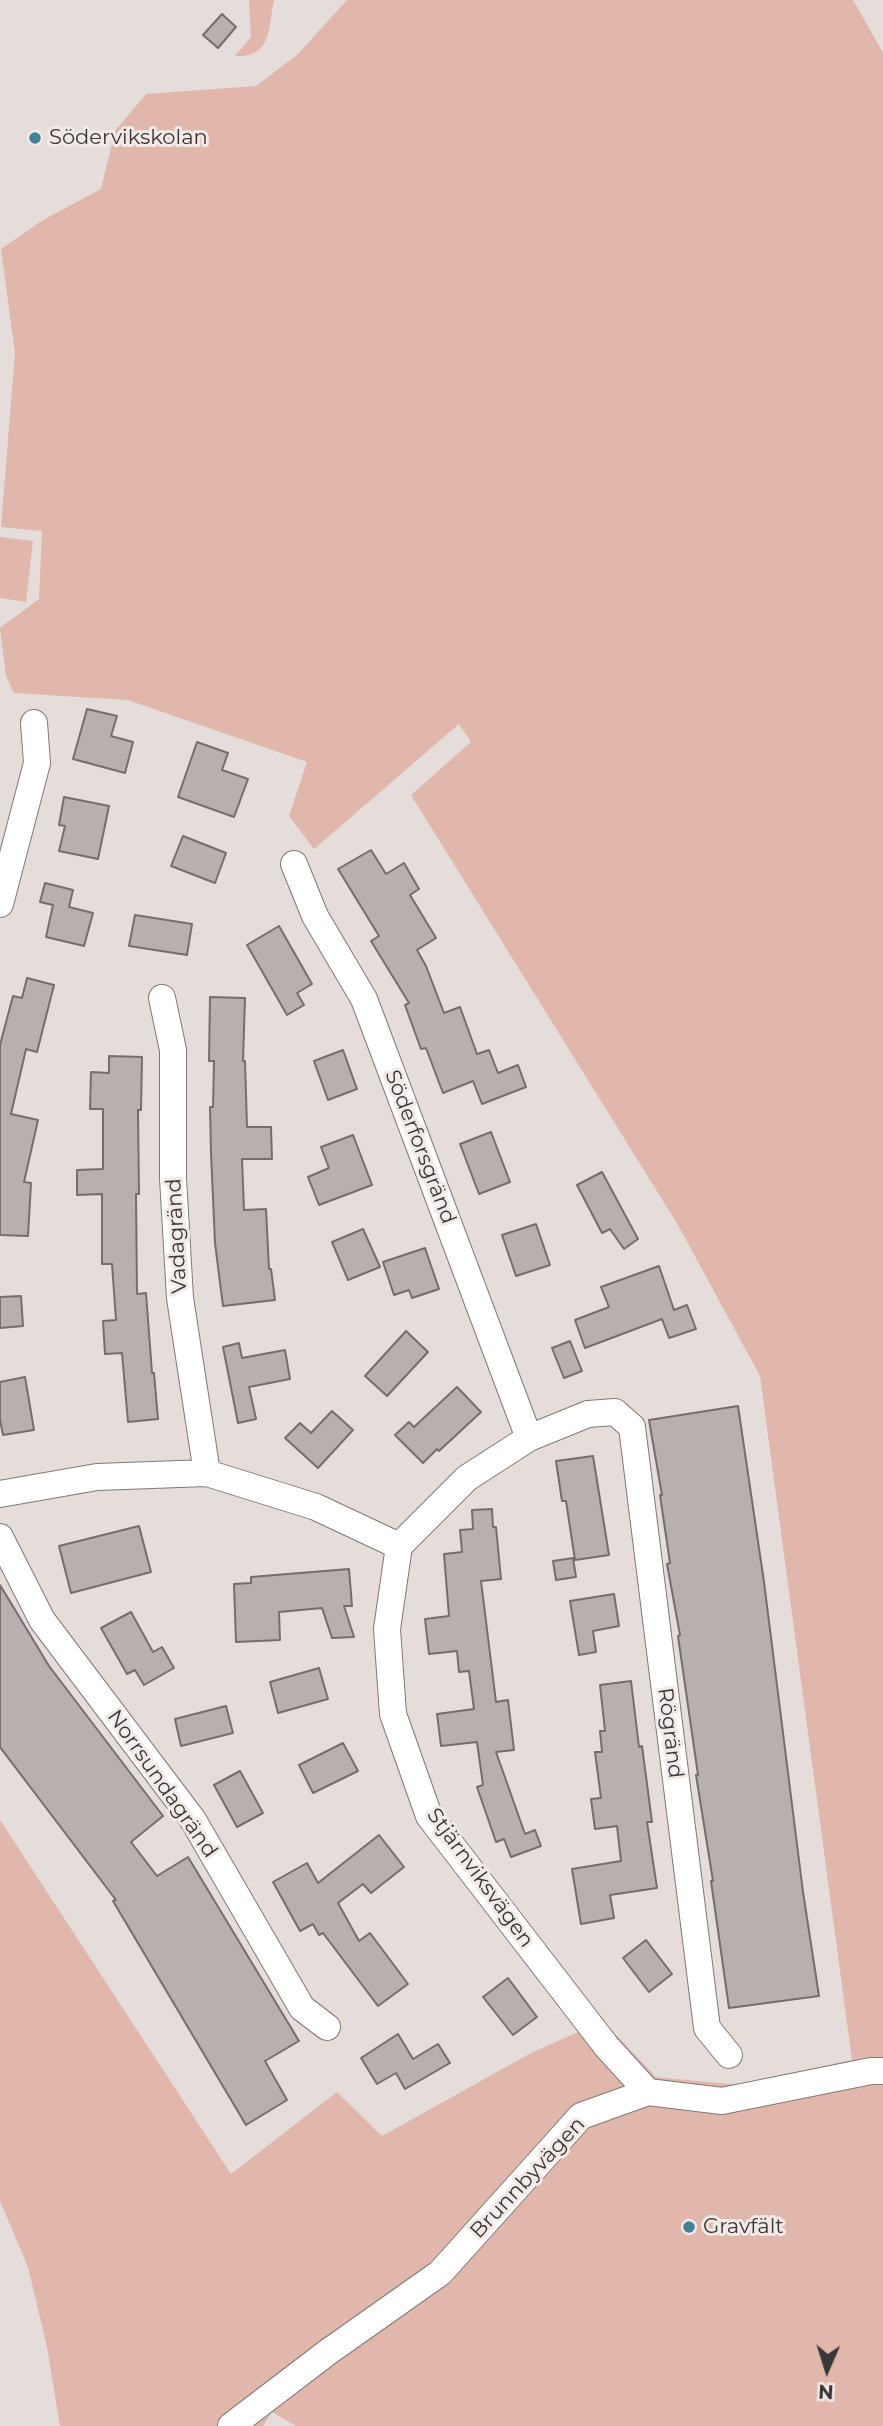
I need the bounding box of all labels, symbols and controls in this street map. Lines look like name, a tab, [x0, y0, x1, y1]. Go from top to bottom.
place label: Södervikskolan	[49, 125, 208, 151]
marker: Södervikskolan	[27, 130, 43, 146]
street label: Söderforsgränd	[379, 1066, 461, 1228]
street label: Vadagränd	[161, 1178, 193, 1294]
street label: Rögränd	[652, 1686, 688, 1780]
street label: Norrsundagränd	[102, 1705, 222, 1863]
street label: Stjärnviksvägen	[421, 1804, 539, 1952]
street label: Brunnbyvägen	[465, 2112, 591, 2244]
place label: Gravfält	[703, 2214, 784, 2240]
marker: Gravfält	[681, 2219, 697, 2235]
north arrow	[792, 2335, 862, 2405]
text: N	[818, 2380, 834, 2403]

